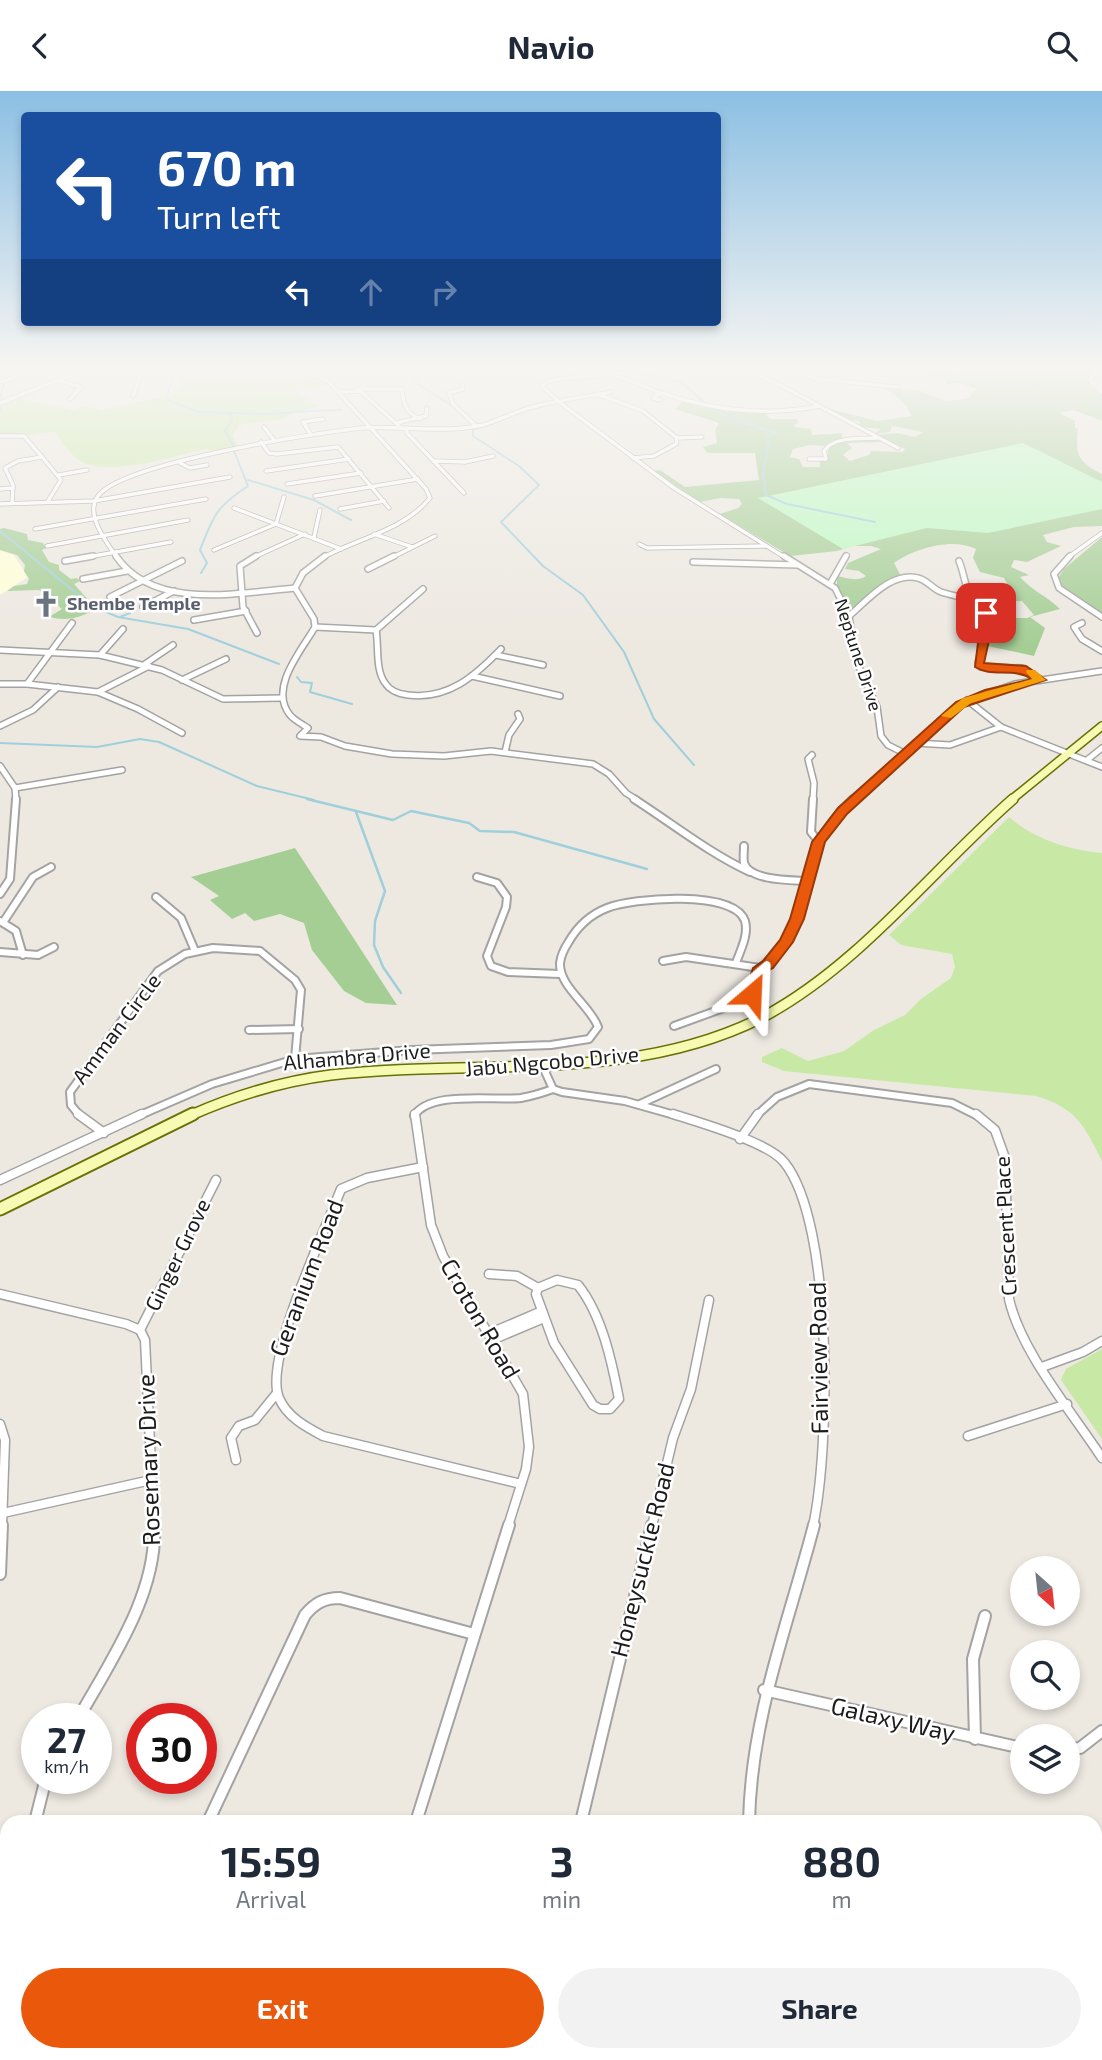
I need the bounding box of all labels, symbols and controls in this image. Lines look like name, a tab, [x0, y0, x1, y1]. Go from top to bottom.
icon: back	[21, 27, 59, 65]
text: Navio	[507, 27, 595, 65]
icon: search	[1043, 27, 1081, 65]
text: 670 m	[157, 137, 296, 196]
icon: left	[42, 140, 133, 231]
text: Turn left	[157, 197, 281, 235]
icon: left	[279, 273, 317, 311]
icon: ahead	[352, 273, 390, 311]
icon: right	[425, 273, 463, 311]
pin	[956, 583, 1016, 643]
church icon: Shembe Temple	[31, 589, 61, 619]
place label: Shembe Temple	[67, 592, 201, 614]
icon: arrive	[967, 594, 1005, 632]
street label: Neptune Drive	[830, 596, 887, 714]
position arrow	[715, 957, 789, 1031]
street label: Amman Circle	[66, 968, 165, 1088]
street label: Alhambra Drive	[282, 1037, 432, 1074]
street label: Jabu Ngcobo Drive	[464, 1040, 640, 1081]
street label: Crescent Place	[988, 1156, 1021, 1297]
street label: Ginger Grove	[139, 1194, 215, 1314]
street label: Geranium Road	[262, 1195, 349, 1360]
street label: Croton Road	[435, 1253, 527, 1384]
street label: Fairview Road	[802, 1281, 833, 1435]
street label: Rosemary Drive	[130, 1374, 165, 1546]
street label: Honeysuckle Road	[603, 1459, 680, 1660]
north arrow	[1010, 1556, 1080, 1626]
map controls	[1010, 1556, 1080, 1794]
button: search	[1010, 1640, 1080, 1710]
street label: Galaxy Way	[828, 1690, 959, 1747]
speed limit sign: 30	[126, 1703, 217, 1794]
text: 27	[47, 1718, 86, 1760]
button: layers	[1010, 1724, 1080, 1794]
text: km/h	[44, 1755, 89, 1777]
text: 15:59	[221, 1835, 321, 1885]
text: 3	[550, 1835, 574, 1885]
text: 880	[802, 1835, 881, 1885]
text: Arrival	[236, 1885, 306, 1913]
text: min	[542, 1885, 581, 1913]
text: m	[832, 1885, 852, 1913]
button: Exit	[21, 1968, 544, 2048]
button: Share	[558, 1968, 1081, 2048]

